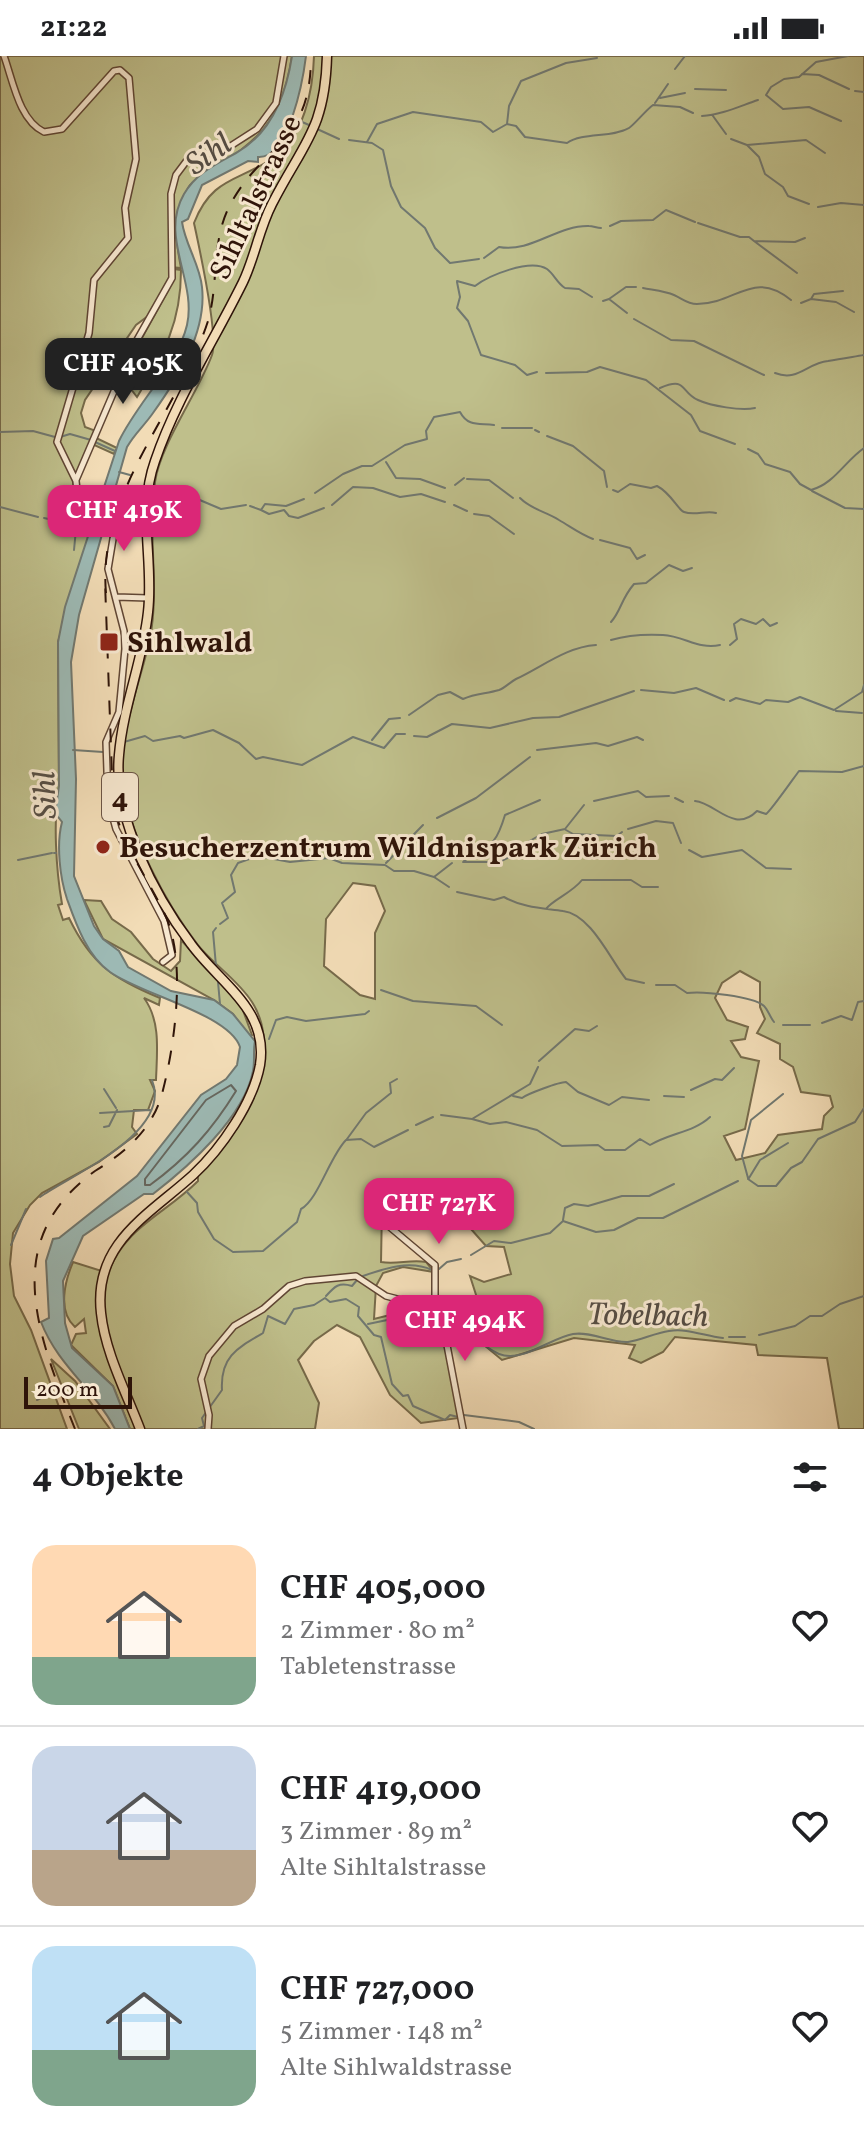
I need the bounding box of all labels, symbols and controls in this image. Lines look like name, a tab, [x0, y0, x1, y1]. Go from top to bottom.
text: 21:22	[40, 7, 107, 49]
street label: Sihltalstrasse	[200, 108, 313, 287]
water label: Sihl	[178, 124, 242, 187]
pin: CHF 405K	[40, 338, 206, 406]
text: CHF 405K	[63, 346, 183, 382]
pin: CHF 419K	[41, 485, 207, 553]
text: CHF 419K	[66, 493, 182, 529]
place label: Sihlwald	[127, 623, 252, 665]
marker: Sihlwald	[98, 631, 120, 653]
water label: Sihl	[24, 770, 70, 820]
road number: 4	[102, 773, 138, 821]
place label: Besucherzentrum Wildnispark Zürich	[119, 828, 657, 870]
marker: Besucherzentrum Wildnispark Zürich	[94, 838, 112, 856]
pin: CHF 727K	[356, 1178, 522, 1246]
text: CHF 727K	[382, 1186, 496, 1222]
water label: Tobelbach	[587, 1294, 709, 1340]
pin: CHF 494K	[382, 1295, 548, 1363]
text: CHF 494K	[404, 1303, 526, 1339]
scale bar	[24, 1373, 132, 1409]
text: 200 m	[36, 1375, 98, 1406]
text: 4 Objekte	[32, 1454, 184, 1501]
icon: filters	[788, 1455, 832, 1499]
text: CHF 405,000	[280, 1566, 486, 1613]
icon: home	[96, 1577, 192, 1673]
icon: heart	[788, 1603, 832, 1647]
text: 2 Zimmer · 80 m²	[280, 1613, 475, 1649]
text: Tabletenstrasse	[280, 1649, 456, 1685]
text: CHF 419,000	[280, 1767, 482, 1814]
icon: home	[96, 1778, 192, 1874]
icon: heart	[788, 1804, 832, 1848]
text: 3 Zimmer · 89 m²	[280, 1814, 472, 1850]
text: Alte Sihltalstrasse	[280, 1850, 486, 1886]
text: CHF 727,000	[280, 1967, 475, 2014]
icon: home	[96, 1978, 192, 2074]
icon: heart	[788, 2004, 832, 2048]
text: 5 Zimmer · 148 m²	[280, 2014, 483, 2050]
text: Alte Sihlwaldstrasse	[280, 2050, 512, 2086]

